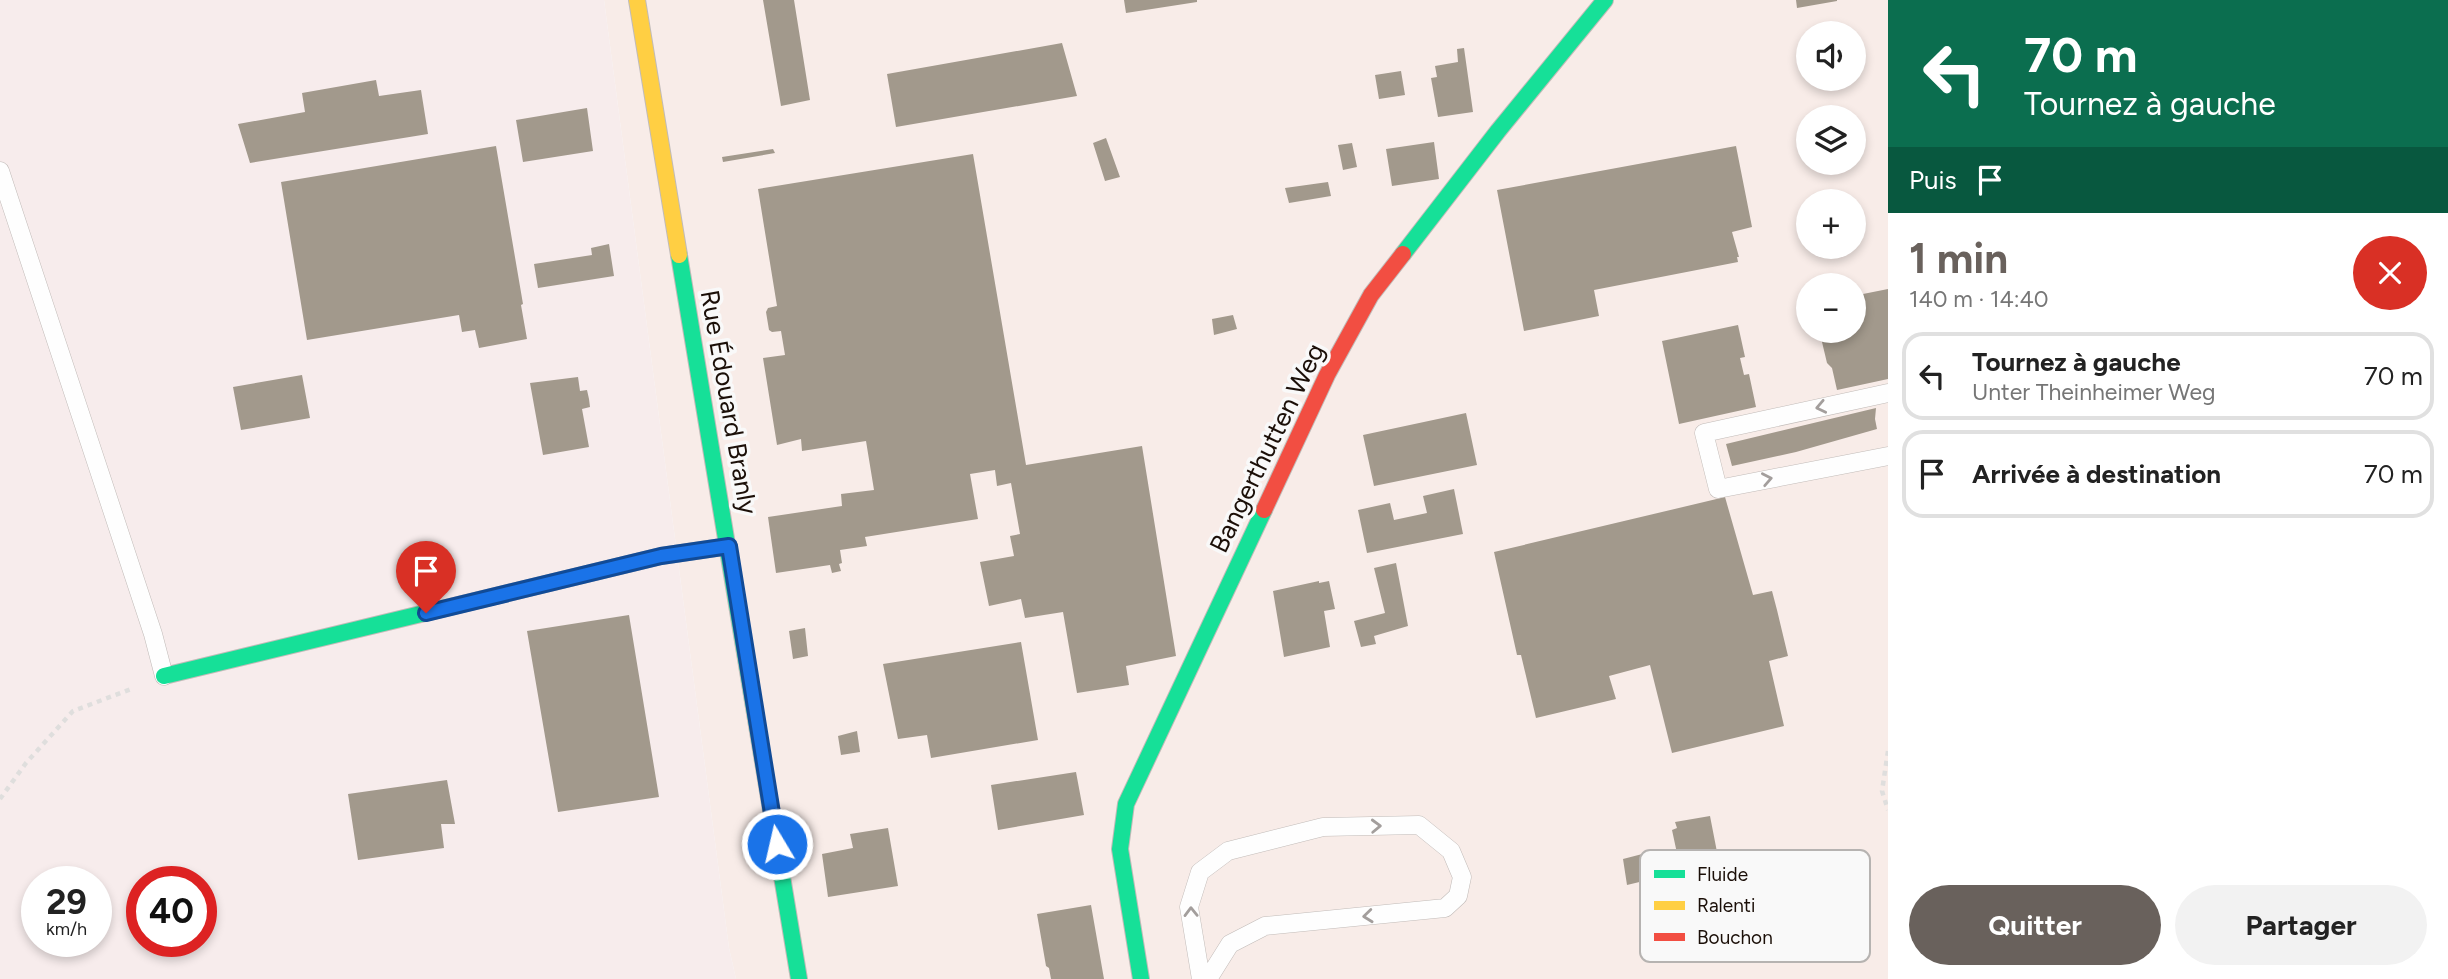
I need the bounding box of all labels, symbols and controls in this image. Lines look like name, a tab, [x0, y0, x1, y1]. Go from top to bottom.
map controls	[1796, 21, 1866, 343]
button: sound	[1796, 21, 1866, 91]
text: 70 m	[2024, 25, 2137, 84]
icon: left	[1909, 28, 2000, 119]
text: Tournez à gauche	[2024, 85, 2276, 123]
button: layers	[1796, 105, 1866, 175]
icon: arrive	[1971, 161, 2009, 199]
text: Puis	[1909, 164, 1957, 196]
button: +	[1796, 189, 1866, 259]
text: 1 min	[1909, 233, 2008, 284]
button: close	[2353, 236, 2427, 310]
button: −	[1796, 273, 1866, 343]
text: 140 m · 14:40	[1909, 285, 2049, 313]
street label: Rue Édouard Branly	[694, 287, 765, 517]
street label: Bangerthutten Weg	[1202, 338, 1332, 558]
text: Tournez à gauche	[1972, 346, 2181, 378]
icon: left	[1913, 357, 1951, 395]
text: 70 m	[2364, 360, 2423, 392]
text: Unter Theinheimer Weg	[1972, 378, 2216, 406]
one-way arrow	[1815, 399, 1827, 414]
icon: arrive	[1913, 455, 1951, 493]
text: Arrivée à destination	[1972, 458, 2221, 490]
text: 70 m	[2364, 458, 2423, 490]
one-way arrow	[1761, 473, 1773, 488]
pin	[396, 541, 456, 613]
icon: arrive	[407, 552, 445, 590]
position arrow	[740, 807, 814, 881]
one-way arrow	[1371, 818, 1382, 833]
legend	[1640, 850, 1870, 962]
text: Fluide	[1697, 863, 1748, 886]
speed limit sign: 40	[126, 866, 217, 957]
text: 29	[46, 881, 87, 923]
button: Quitter	[1909, 885, 2161, 965]
button: Partager	[2175, 885, 2427, 965]
text: Ralenti	[1697, 894, 1755, 917]
one-way arrow	[1184, 906, 1199, 917]
one-way arrow	[1362, 908, 1373, 923]
text: km/h	[46, 918, 87, 940]
text: Bouchon	[1697, 926, 1773, 949]

